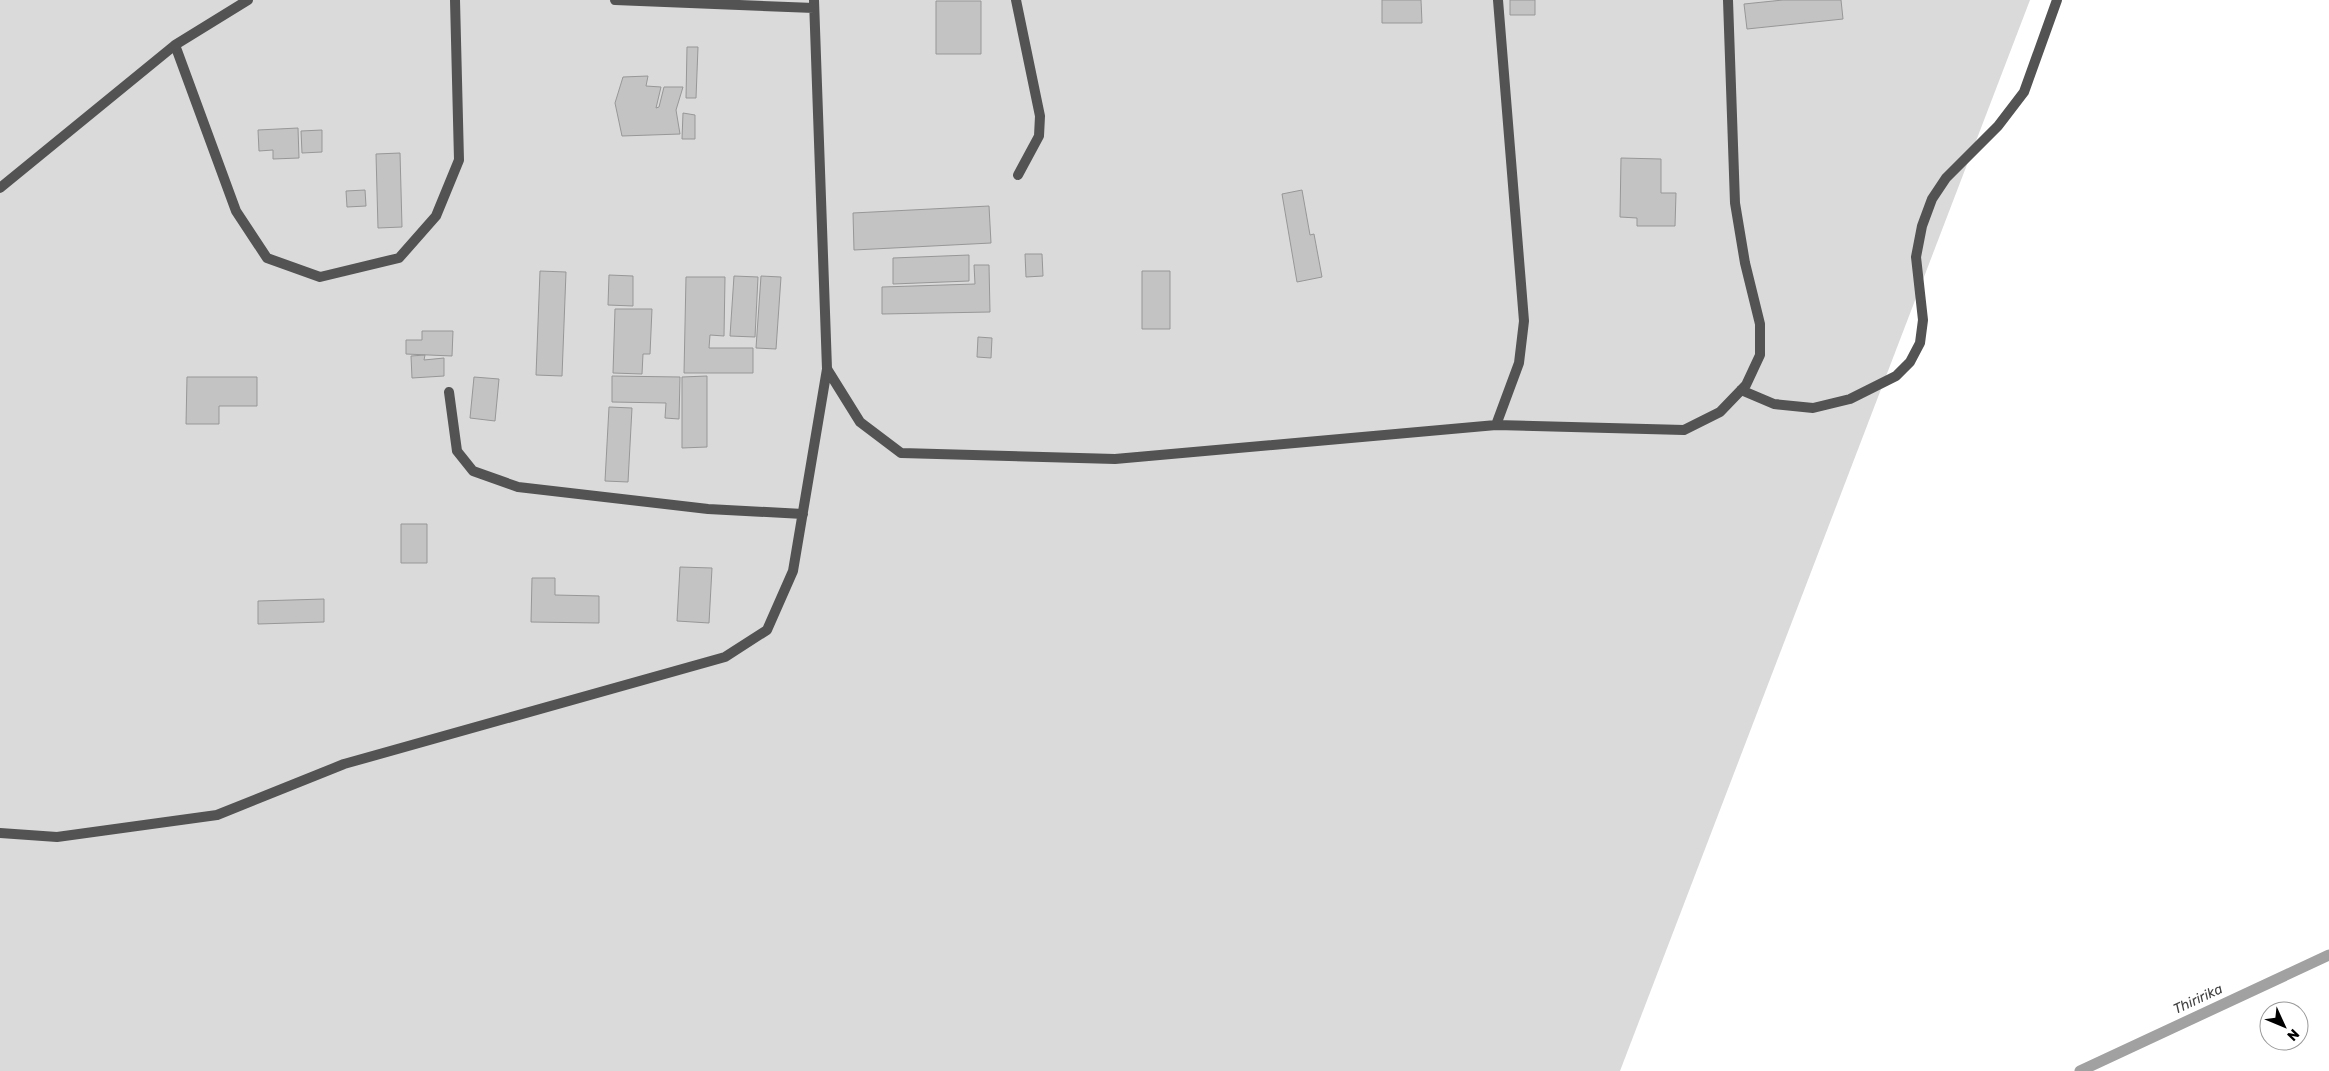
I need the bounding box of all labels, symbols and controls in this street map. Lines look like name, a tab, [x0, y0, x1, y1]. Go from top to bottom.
water label: Thiririka	[2171, 980, 2225, 1018]
north arrow	[2259, 1001, 2309, 1051]
text: N	[2283, 1025, 2303, 1044]

